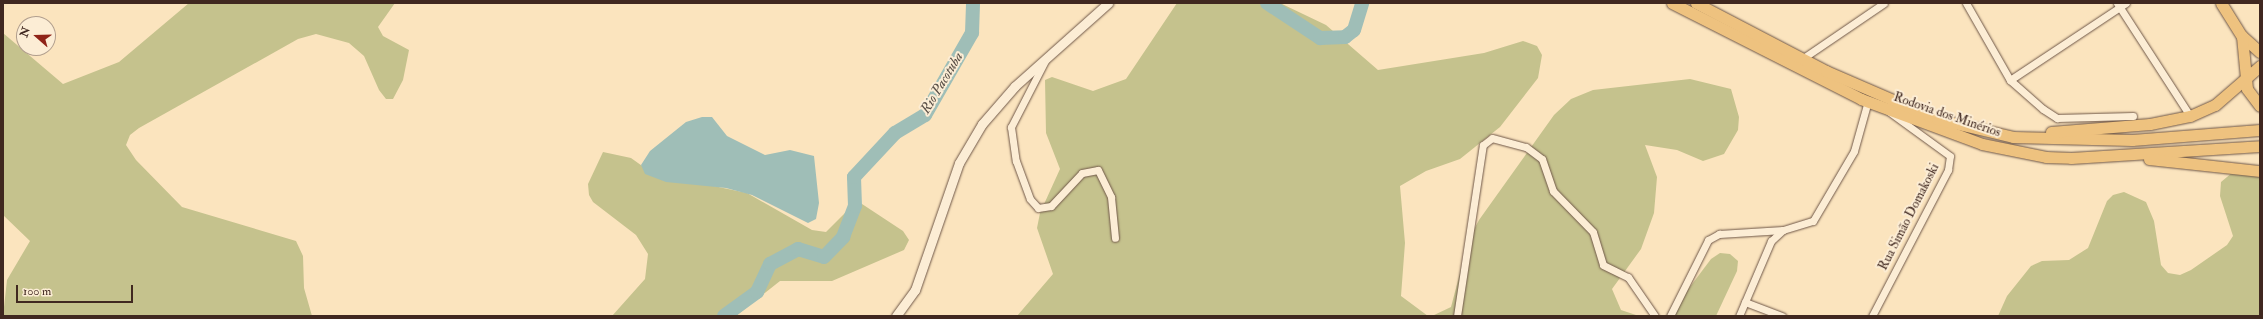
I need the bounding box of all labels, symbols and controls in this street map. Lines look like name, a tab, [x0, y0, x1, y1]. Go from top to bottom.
north arrow	[16, 16, 56, 56]
text: N	[17, 25, 33, 39]
water label: Rio Pacotuba	[917, 49, 967, 117]
street label: Rodovia dos Minérios	[1891, 89, 2003, 141]
street label: Rua Simão Domakoski	[1875, 161, 1943, 273]
scale bar	[18, 277, 135, 303]
text: 100 m	[23, 284, 51, 299]

